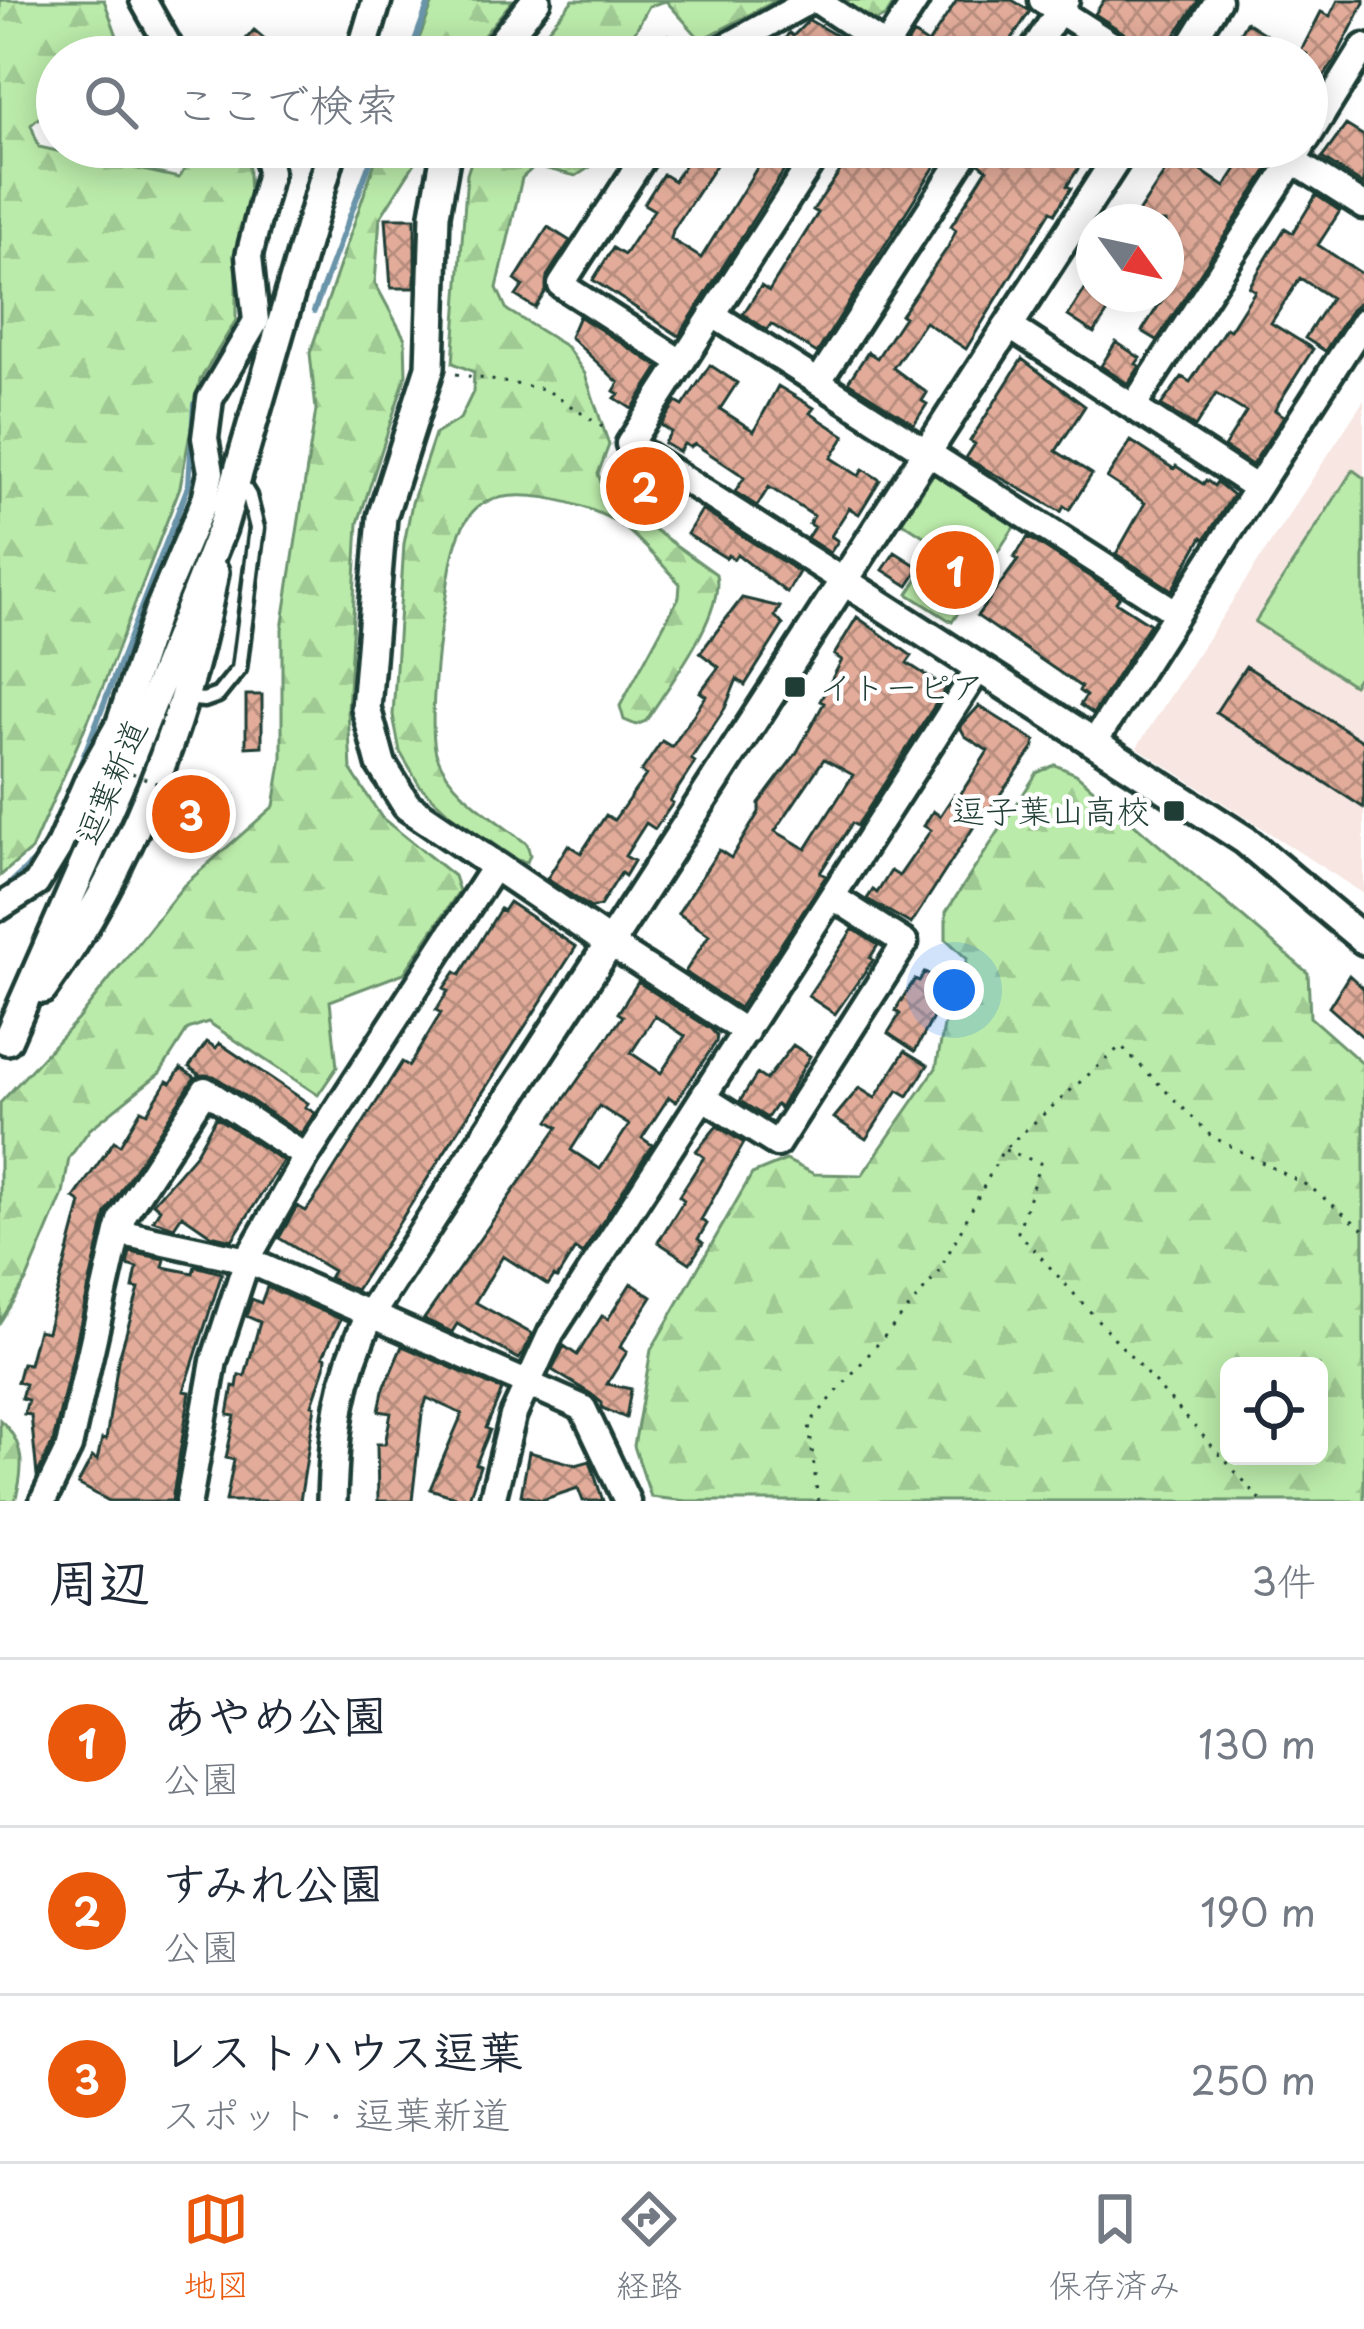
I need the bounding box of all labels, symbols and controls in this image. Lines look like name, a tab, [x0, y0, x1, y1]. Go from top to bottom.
search box	[36, 36, 1328, 168]
text: ここで検索	[174, 68, 399, 136]
icon: search	[78, 69, 144, 135]
north arrow	[1076, 204, 1184, 312]
pin: 2	[606, 441, 684, 531]
pin: 1	[916, 525, 994, 615]
place label: イトーピア	[819, 660, 984, 710]
marker: イトーピア	[782, 674, 808, 700]
street label: 逗葉新道	[60, 711, 158, 852]
pin: 3	[152, 769, 230, 859]
place label: 逗子葉山高校	[952, 784, 1150, 834]
marker: 逗子葉山高校	[1161, 798, 1187, 824]
your location	[924, 960, 984, 1020]
map controls	[1220, 1357, 1328, 1465]
button: locate	[1220, 1357, 1328, 1465]
text: 周辺	[48, 1541, 150, 1618]
text: 3件	[1251, 1550, 1316, 1609]
text: あやめ公園	[162, 1679, 387, 1747]
text: 1	[78, 1713, 96, 1772]
text: 130 m	[1198, 1713, 1316, 1772]
text: 公園	[162, 1747, 240, 1806]
text: すみれ公園	[162, 1847, 383, 1915]
text: 2	[73, 1881, 101, 1940]
text: 190 m	[1200, 1881, 1316, 1940]
text: 公園	[162, 1915, 240, 1974]
text: レストハウス逗葉	[162, 2015, 523, 2083]
text: 3	[74, 2049, 100, 2108]
text: 250 m	[1191, 2049, 1316, 2108]
text: スポット · 逗葉新道	[162, 2083, 511, 2142]
tab: 地図	[183, 2186, 249, 2308]
tab: 経路	[616, 2186, 682, 2308]
tab: 保存済み	[1049, 2186, 1181, 2308]

